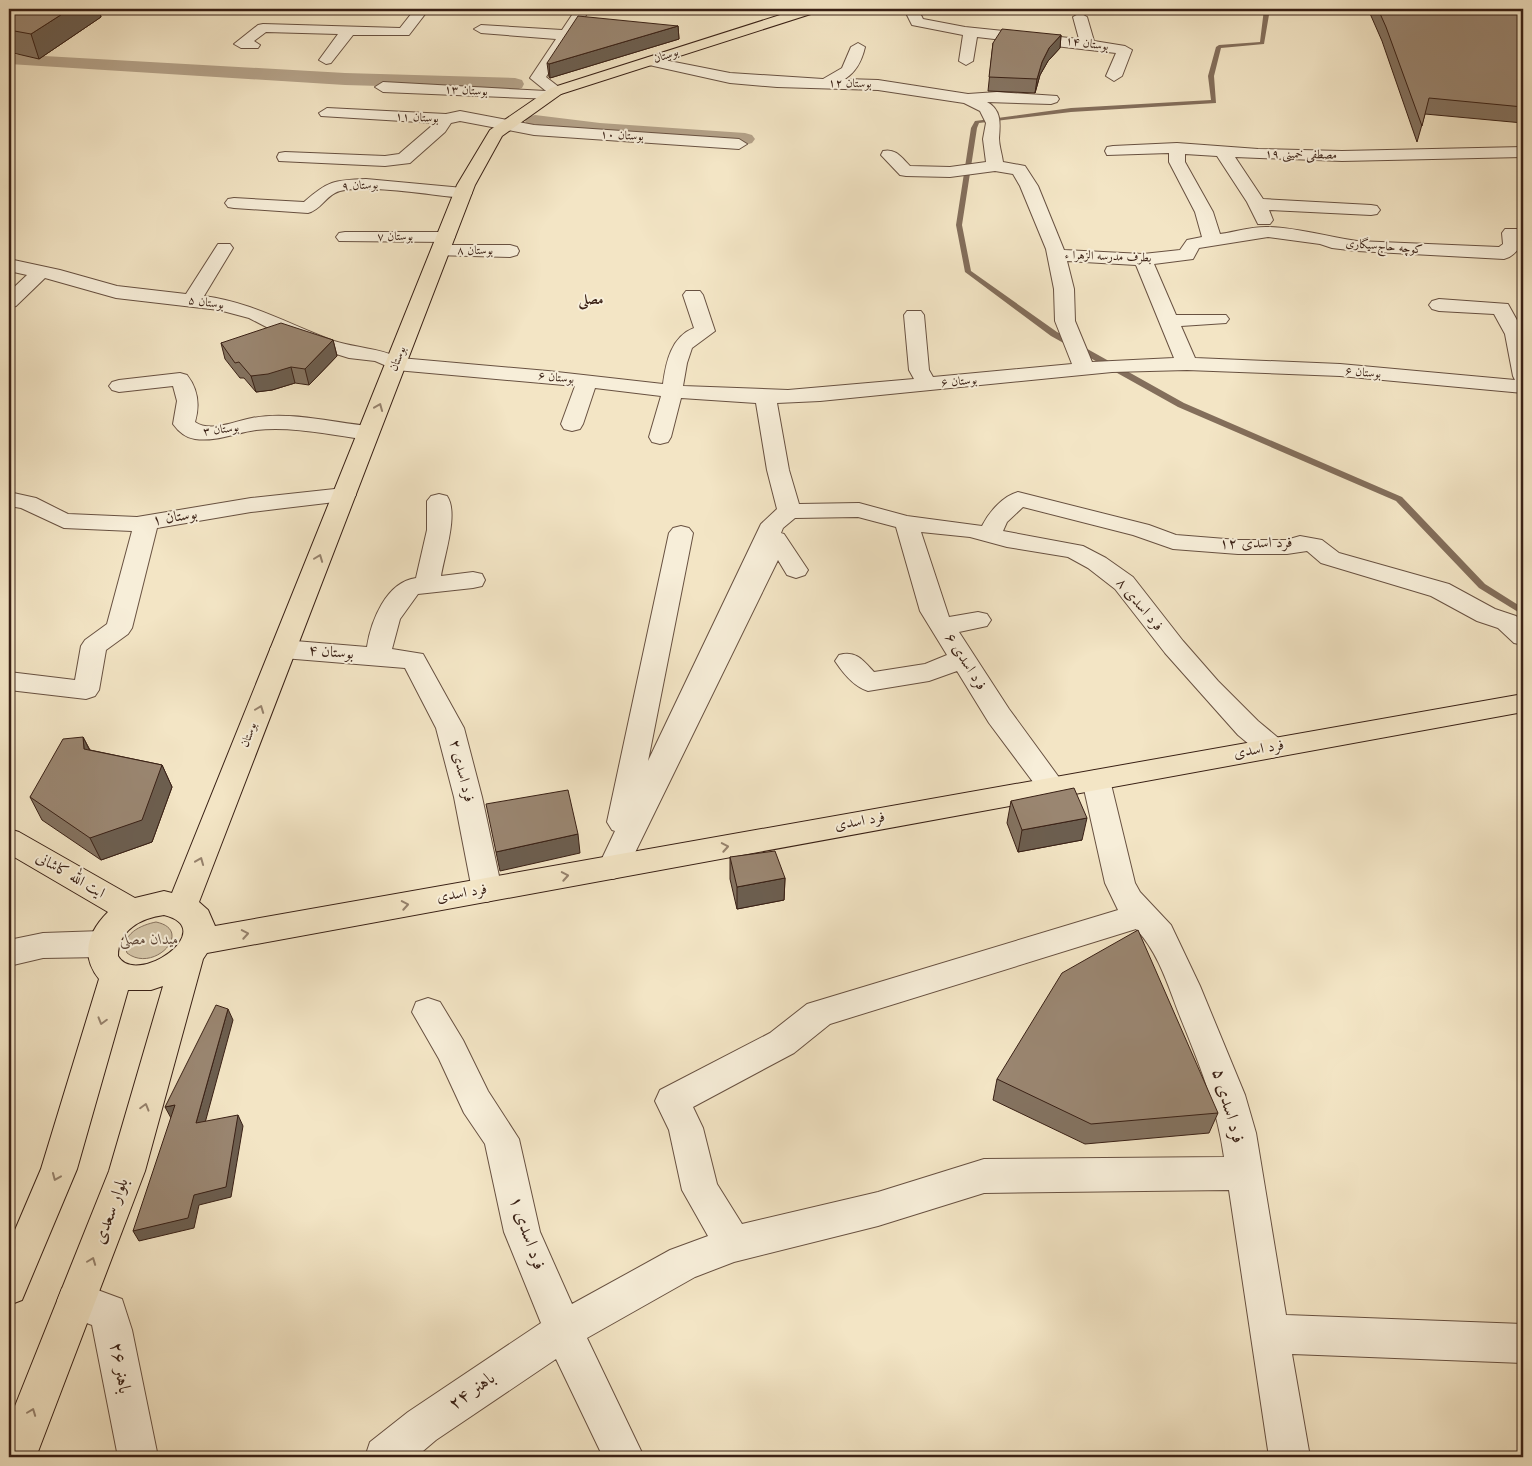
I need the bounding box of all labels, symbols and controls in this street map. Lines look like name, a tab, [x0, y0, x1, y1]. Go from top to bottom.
street label: بوستان ۱۴	[1065, 35, 1109, 54]
street label: بوستان	[652, 46, 680, 67]
street label: ۱۲ بوستان	[828, 78, 872, 91]
street label: بوستان ۱۳	[444, 84, 488, 99]
street label: بوستان ۱۱	[395, 111, 439, 126]
street label: بوستان ۱۰	[600, 129, 644, 144]
street label: مصطفی خمینی ۱۹	[1265, 148, 1337, 164]
street label: بوستان ۹	[342, 179, 378, 194]
street label: بوستان ۷	[377, 231, 413, 244]
street label: کوچه حاج‌سیگاری	[1345, 235, 1423, 260]
street label: بوستان ۸	[457, 245, 493, 258]
street label: بطرف مدرسه الزهرا ء	[1064, 249, 1152, 266]
district label: مصلی	[578, 293, 603, 310]
street label: بوستان ۵	[187, 295, 225, 312]
street label: بوستان	[388, 345, 409, 374]
street label: بوستان ۶	[1344, 365, 1382, 382]
street label: بوستان ۶	[537, 370, 575, 387]
street label: بوستان ۶	[940, 374, 978, 391]
one-way arrow	[372, 403, 383, 412]
street label: بوستان ۳	[202, 422, 240, 439]
street label: بوستان ۱	[152, 507, 199, 529]
street label: فرد اسدی ۱۲	[1220, 536, 1292, 553]
one-way arrow	[313, 554, 323, 563]
street label: فرد اسدی ۸	[1112, 576, 1165, 635]
street label: فرد اسدی ۶	[941, 631, 988, 694]
street label: بوستان ۴	[308, 644, 354, 662]
one-way arrow	[253, 705, 264, 714]
street label: بوستان	[239, 721, 260, 750]
street label: فرد اسدی ۲	[445, 738, 476, 804]
street label: فرد اسدی	[1233, 738, 1286, 763]
street label: فرد اسدی	[834, 810, 887, 835]
one-way arrow	[721, 842, 730, 852]
street label: ایت الله کاشانی	[33, 845, 110, 902]
one-way arrow	[194, 857, 204, 865]
one-way arrow	[561, 871, 570, 881]
street label: فرد اسدی	[436, 882, 489, 907]
one-way arrow	[401, 900, 410, 910]
one-way arrow	[241, 929, 250, 939]
park label: میدان مصلی	[119, 933, 179, 950]
one-way arrow	[98, 1017, 108, 1025]
street label: فرد اسدی ۵	[1207, 1067, 1247, 1146]
one-way arrow	[139, 1104, 149, 1112]
one-way arrow	[51, 1172, 62, 1181]
street label: بلوار سعدی	[90, 1176, 133, 1247]
street label: فرد اسدی ۱	[504, 1194, 548, 1273]
one-way arrow	[86, 1257, 96, 1265]
street label: باهنر ۲۶	[106, 1341, 133, 1395]
street label: باهنر ۲۴	[446, 1369, 499, 1414]
one-way arrow	[26, 1408, 37, 1417]

